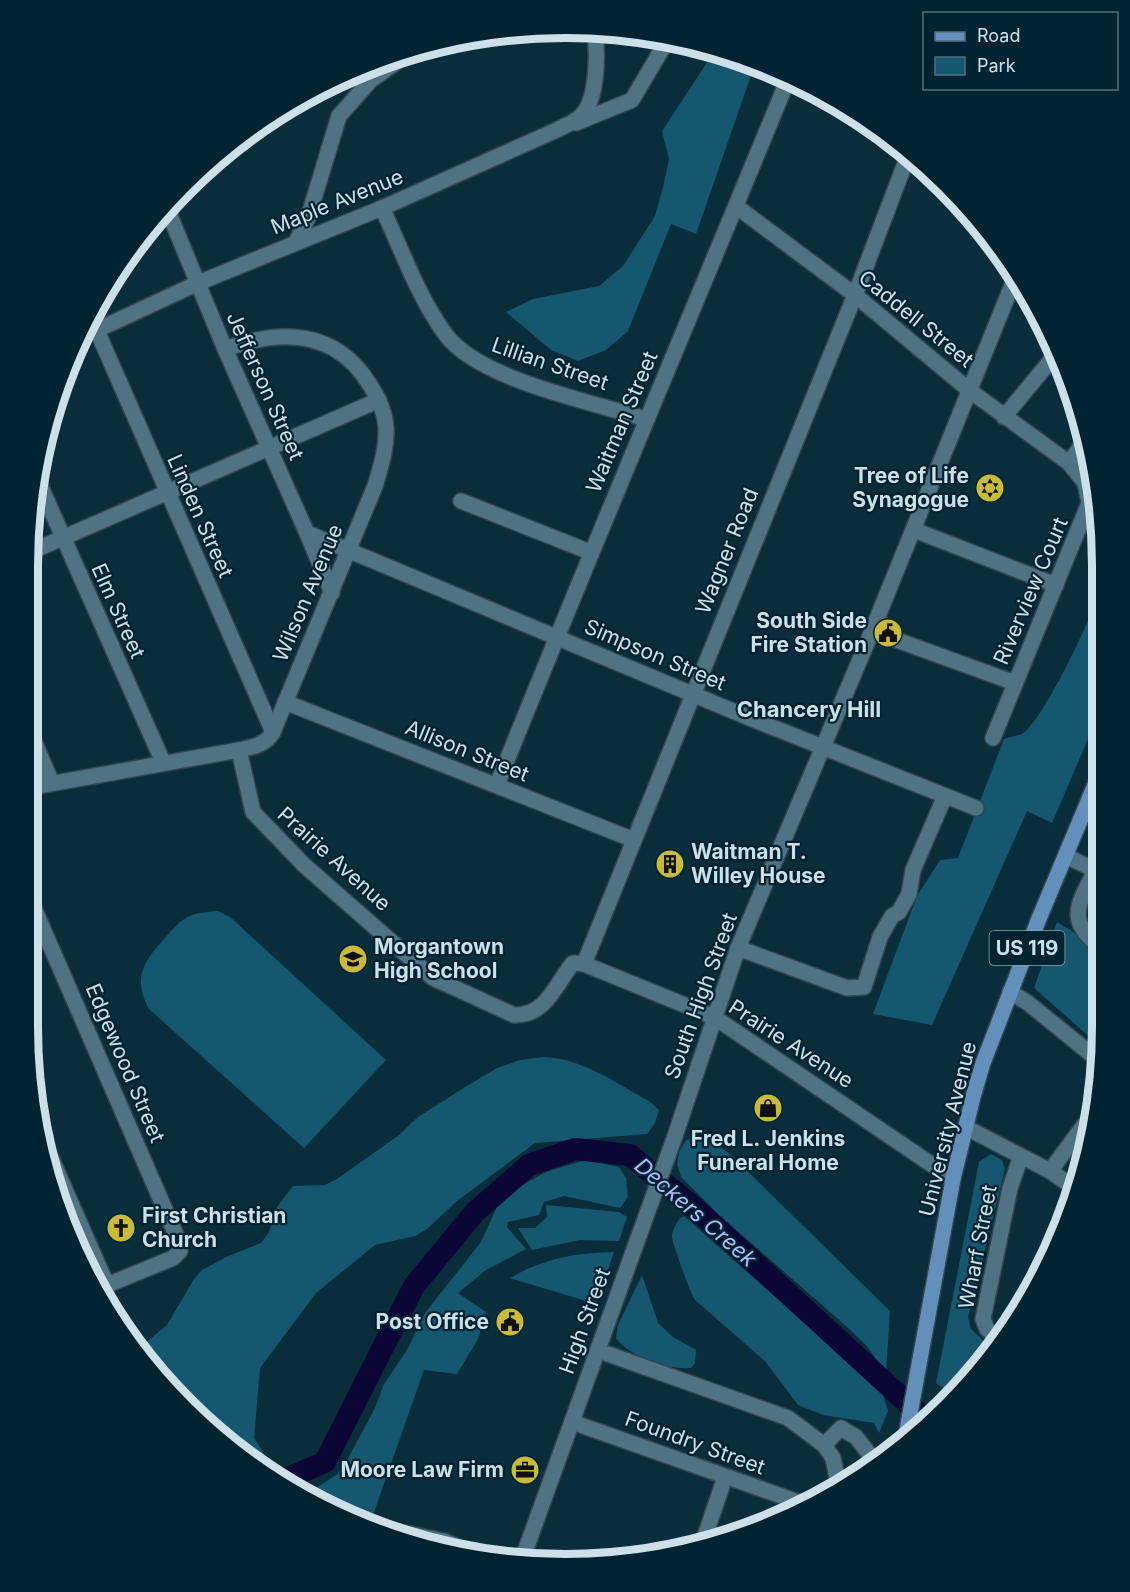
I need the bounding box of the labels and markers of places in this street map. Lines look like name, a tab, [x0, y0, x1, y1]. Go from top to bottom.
place label: Tree of Life Synagogue	[852, 463, 969, 512]
synagogue icon: Tree of Life Synagogue	[974, 472, 1006, 504]
place label: South Side Fire Station	[750, 608, 867, 657]
public building icon: South Side Fire Station	[872, 617, 904, 649]
place label: Waitman T. Willey House	[691, 839, 826, 888]
building icon: Waitman T. Willey House	[654, 848, 686, 880]
place label: Morgantown High School	[374, 934, 504, 983]
school or university icon: Morgantown High School	[337, 943, 369, 975]
shop icon: Fred L. Jenkins Funeral Home	[752, 1092, 784, 1124]
place label: Fred L. Jenkins Funeral Home	[691, 1126, 845, 1175]
place label: First Christian Church	[142, 1203, 286, 1252]
church icon: First Christian Church	[105, 1212, 137, 1244]
public building icon: Post Office	[494, 1306, 526, 1338]
place label: Post Office	[376, 1309, 489, 1334]
office icon: Moore Law Firm	[509, 1454, 541, 1486]
place label: Moore Law Firm	[340, 1457, 504, 1482]

